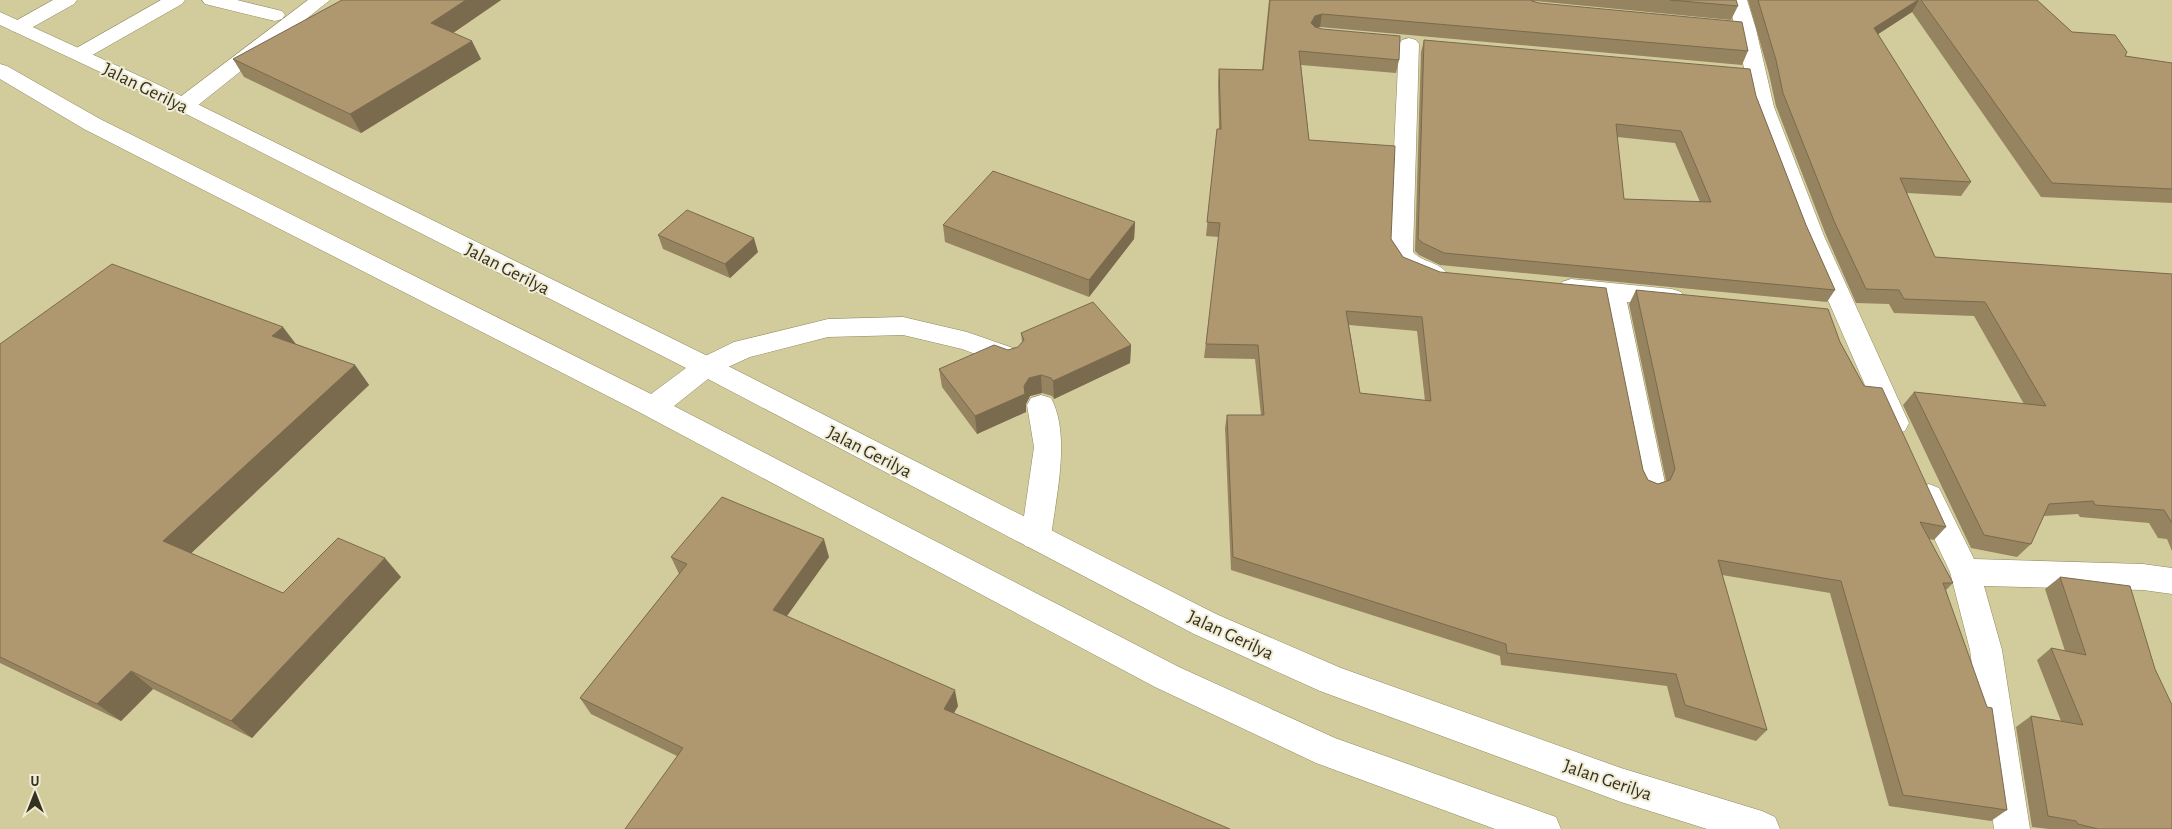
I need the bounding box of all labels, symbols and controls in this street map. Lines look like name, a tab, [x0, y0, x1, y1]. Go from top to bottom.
street label: Jalan Gerilya	[100, 60, 191, 117]
street label: Jalan Gerilya	[462, 240, 553, 299]
street label: Jalan Gerilya	[824, 423, 915, 482]
street label: Jalan Gerilya	[1185, 607, 1276, 664]
street label: Jalan Gerilya	[1561, 756, 1654, 804]
north arrow	[10, 769, 60, 819]
text: U	[31, 775, 40, 789]

